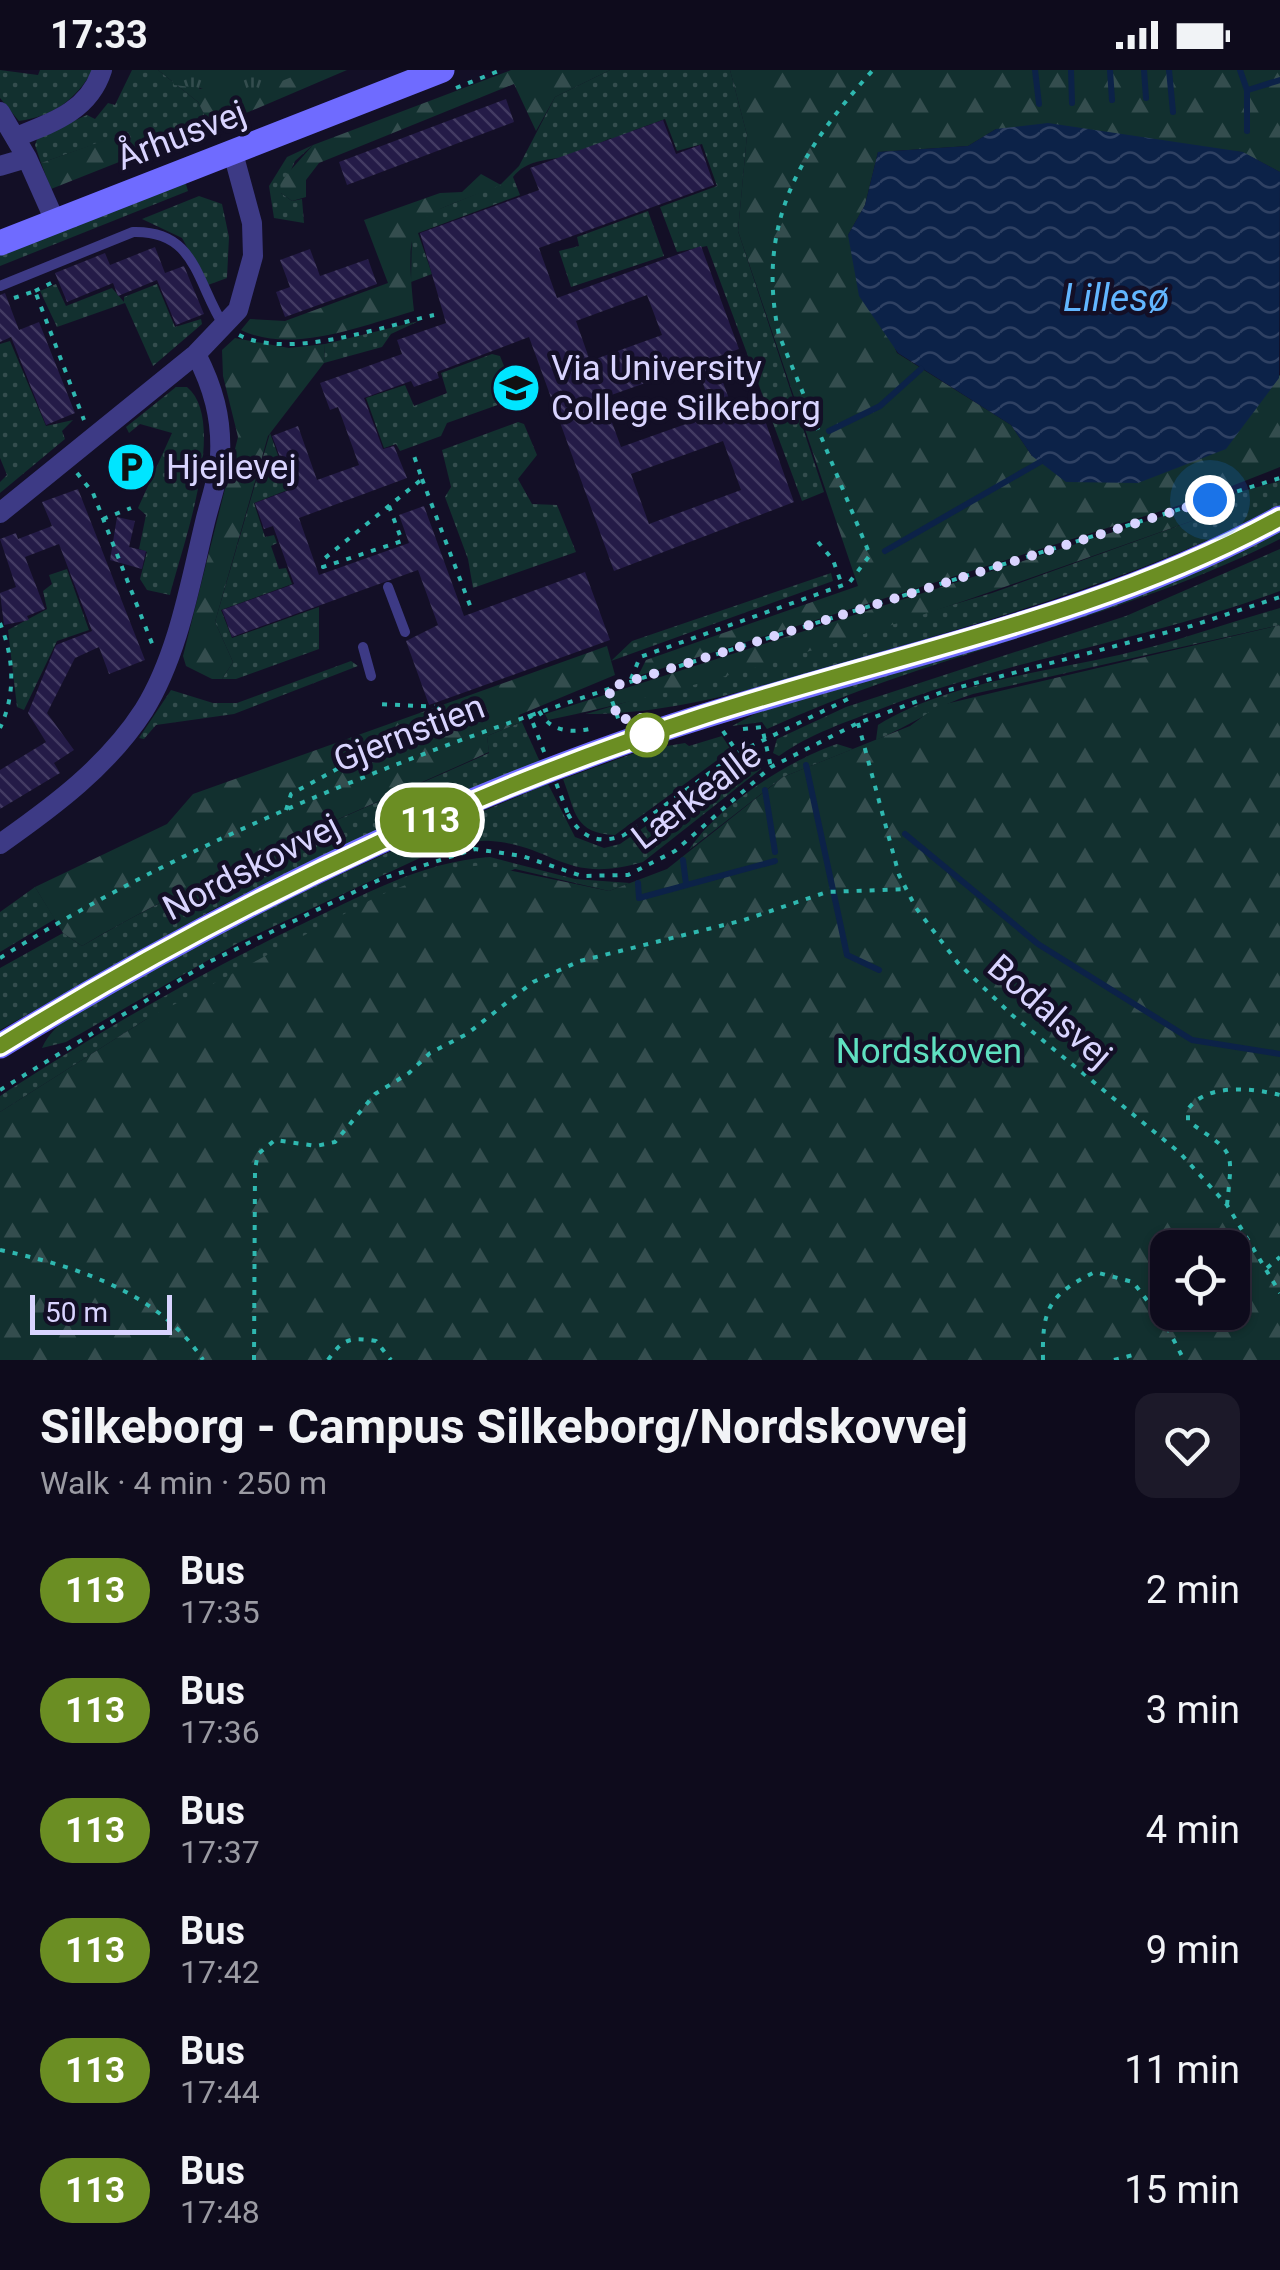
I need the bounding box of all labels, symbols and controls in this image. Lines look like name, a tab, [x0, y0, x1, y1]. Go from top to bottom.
text: 17:33	[50, 13, 148, 57]
street label: Århusvej	[110, 90, 252, 179]
water label: Lillesø	[1063, 276, 1169, 320]
place label: Via University College Silkeborg	[551, 348, 821, 429]
school or university icon: Via University College Silkeborg	[490, 362, 542, 414]
parking icon: Hjejlevej	[105, 441, 157, 493]
place label: Hjejlevej	[166, 447, 297, 488]
your location	[1185, 475, 1235, 525]
street label: Gjernstien	[328, 686, 490, 781]
unlabelled marker	[626, 714, 668, 756]
street label: Lærkeallé	[624, 735, 769, 858]
line badge: 113	[372, 788, 488, 852]
text: 113	[400, 800, 460, 841]
street label: Nordskovvej	[156, 806, 346, 929]
street label: Bodalsvej	[979, 946, 1120, 1076]
park label: Nordskoven	[836, 1031, 1022, 1072]
map controls	[1150, 1230, 1250, 1330]
button: locate	[1150, 1230, 1250, 1330]
scale bar	[30, 1290, 172, 1334]
text: 50 m	[45, 1296, 108, 1329]
button: heart	[1135, 1393, 1240, 1498]
text: Silkeborg - Campus Silkeborg/Nordskovvej	[40, 1398, 968, 1455]
text: Walk · 4 min · 250 m	[40, 1464, 327, 1502]
text: Bus	[180, 1549, 245, 1593]
text: 2 min	[1146, 1568, 1240, 1612]
text: 113	[65, 1570, 125, 1611]
text: 17:35	[180, 1593, 260, 1631]
text: Bus	[180, 1669, 245, 1713]
text: 3 min	[1146, 1688, 1240, 1732]
text: 113	[65, 1690, 125, 1731]
text: 17:36	[180, 1713, 260, 1751]
text: Bus	[180, 1789, 245, 1833]
text: 4 min	[1146, 1808, 1240, 1852]
text: 113	[65, 1810, 125, 1851]
text: 17:37	[180, 1833, 260, 1871]
text: Bus	[180, 1909, 245, 1953]
text: 9 min	[1146, 1928, 1240, 1972]
text: 113	[65, 1930, 125, 1971]
text: 17:42	[180, 1953, 260, 1991]
text: Bus	[180, 2029, 245, 2073]
text: 11 min	[1124, 2048, 1240, 2092]
text: 113	[65, 2050, 125, 2091]
text: 17:44	[180, 2073, 260, 2111]
text: Bus	[180, 2149, 245, 2193]
text: 15 min	[1124, 2168, 1240, 2212]
text: 113	[65, 2170, 125, 2211]
text: 17:48	[180, 2193, 260, 2231]

